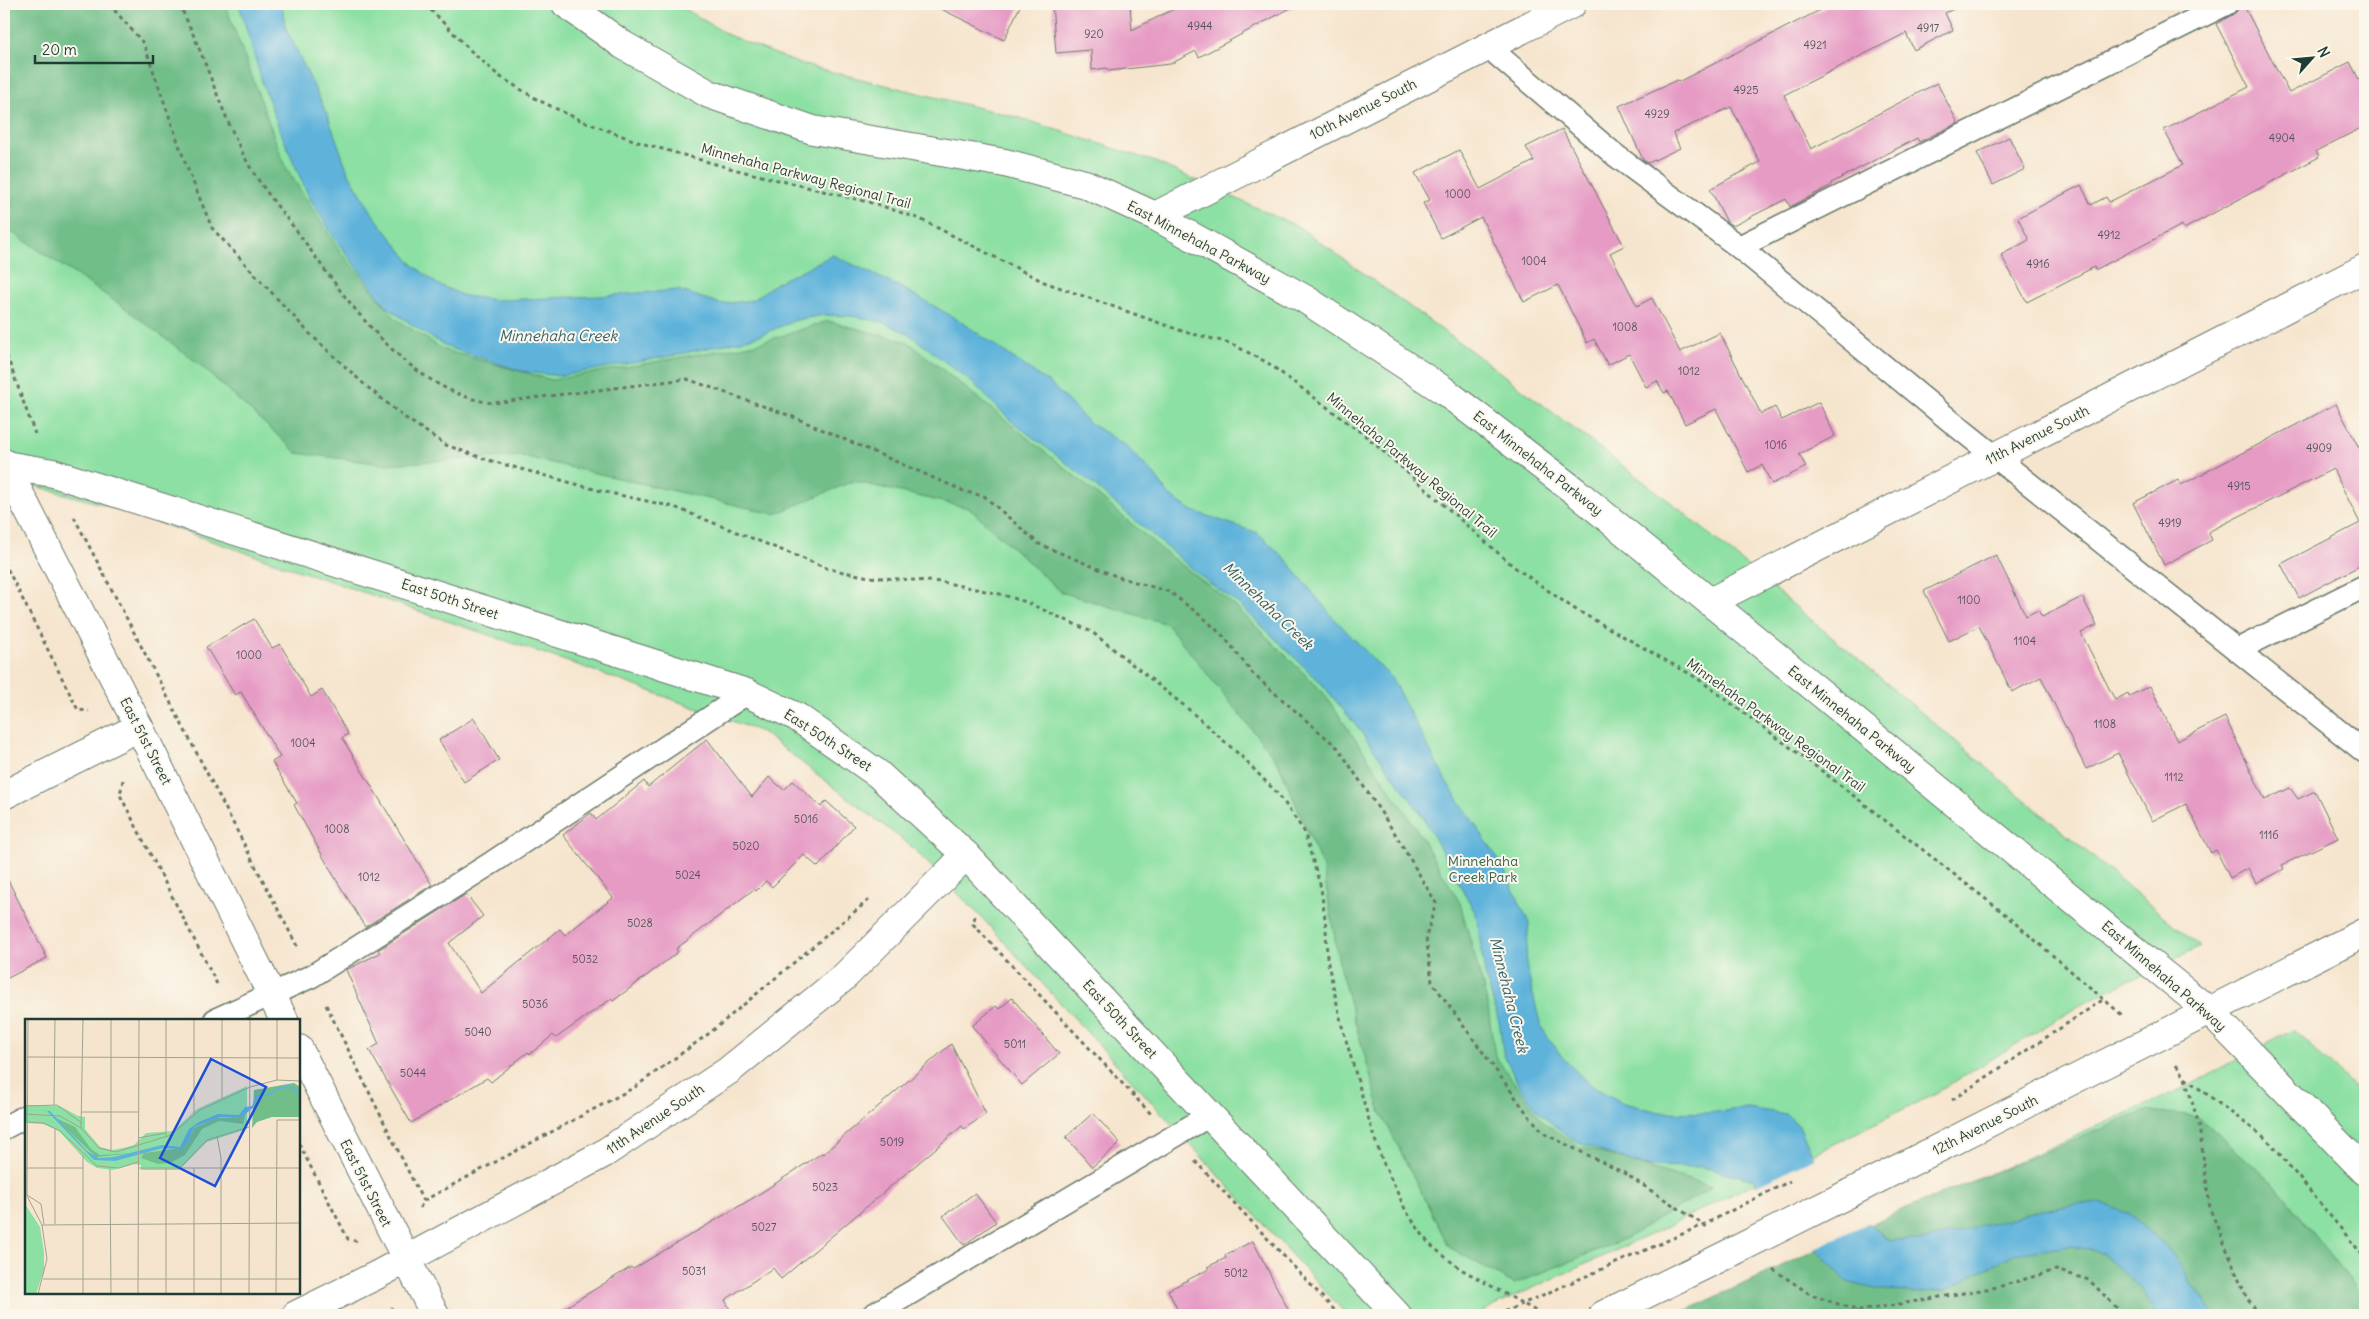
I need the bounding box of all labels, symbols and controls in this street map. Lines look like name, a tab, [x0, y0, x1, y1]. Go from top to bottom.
house number: 4944	[1187, 19, 1213, 33]
house number: 4917	[1917, 21, 1940, 35]
house number: 920	[1084, 27, 1104, 41]
scale bar	[35, 32, 152, 64]
north arrow	[2286, 32, 2336, 82]
house number: 4921	[1803, 38, 1827, 52]
text: 20 m	[42, 40, 77, 59]
text: N	[2313, 44, 2334, 60]
street label: 10th Avenue South	[1306, 74, 1420, 144]
house number: 4925	[1733, 83, 1759, 97]
house number: 4929	[1644, 107, 1670, 121]
house number: 4904	[2269, 131, 2295, 145]
street label: Minnehaha Parkway Regional Trail	[699, 139, 913, 213]
house number: 1000	[1445, 187, 1471, 201]
street label: East Minnehaha Parkway	[1124, 197, 1274, 287]
house number: 4912	[2097, 228, 2121, 242]
house number: 1004	[1521, 254, 1547, 268]
house number: 4916	[2026, 257, 2050, 271]
house number: 1008	[1612, 320, 1638, 334]
water label: Minnehaha Creek	[499, 326, 618, 345]
house number: 1012	[1678, 364, 1700, 378]
street label: Minnehaha Parkway Regional Trail	[1323, 389, 1501, 541]
street label: 11th Avenue South	[1982, 401, 2092, 469]
street label: East Minnehaha Parkway	[1469, 407, 1607, 519]
house number: 1016	[1765, 438, 1787, 452]
house number: 4909	[2306, 441, 2332, 455]
house number: 4915	[2227, 479, 2251, 493]
house number: 4919	[2158, 516, 2182, 530]
water label: Minnehaha Creek	[1219, 558, 1318, 654]
street label: East 50th Street	[399, 575, 501, 623]
house number: 1100	[1957, 593, 1981, 607]
house number: 1104	[2014, 634, 2036, 648]
house number: 1000	[236, 648, 262, 662]
street label: Minnehaha Parkway Regional Trail	[1683, 654, 1869, 796]
street label: East Minnehaha Parkway	[1784, 662, 1920, 776]
street label: East 51st Street	[116, 694, 176, 788]
street label: East 50th Street	[781, 705, 876, 775]
house number: 1108	[2094, 717, 2116, 731]
house number: 1004	[290, 736, 316, 750]
house number: 1112	[2164, 770, 2184, 784]
house number: 5016	[794, 812, 818, 826]
house number: 1008	[324, 822, 350, 836]
house number: 1116	[2259, 828, 2279, 842]
house number: 5020	[733, 839, 759, 853]
park label: Minnehaha Creek Park	[1448, 852, 1518, 886]
house number: 5024	[675, 868, 701, 882]
house number: 1012	[358, 870, 380, 884]
house number: 5028	[627, 916, 653, 930]
street label: East Minnehaha Parkway	[2098, 917, 2230, 1035]
water label: Minnehaha Creek	[1486, 935, 1533, 1056]
house number: 5032	[572, 952, 598, 966]
street label: East 50th Street	[1079, 976, 1161, 1062]
house number: 5036	[522, 997, 548, 1011]
inset map	[25, 1019, 300, 1294]
house number: 5040	[464, 1025, 492, 1039]
house number: 5011	[1004, 1037, 1026, 1051]
house number: 5044	[400, 1066, 426, 1080]
street label: 11th Avenue South	[603, 1080, 707, 1158]
street label: 12th Avenue South	[1929, 1091, 2041, 1159]
house number: 5019	[880, 1135, 904, 1149]
street label: East 51st Street	[336, 1136, 396, 1230]
house number: 5023	[812, 1180, 838, 1194]
house number: 5027	[752, 1220, 777, 1234]
house number: 5031	[682, 1264, 706, 1278]
house number: 5012	[1224, 1266, 1248, 1280]

